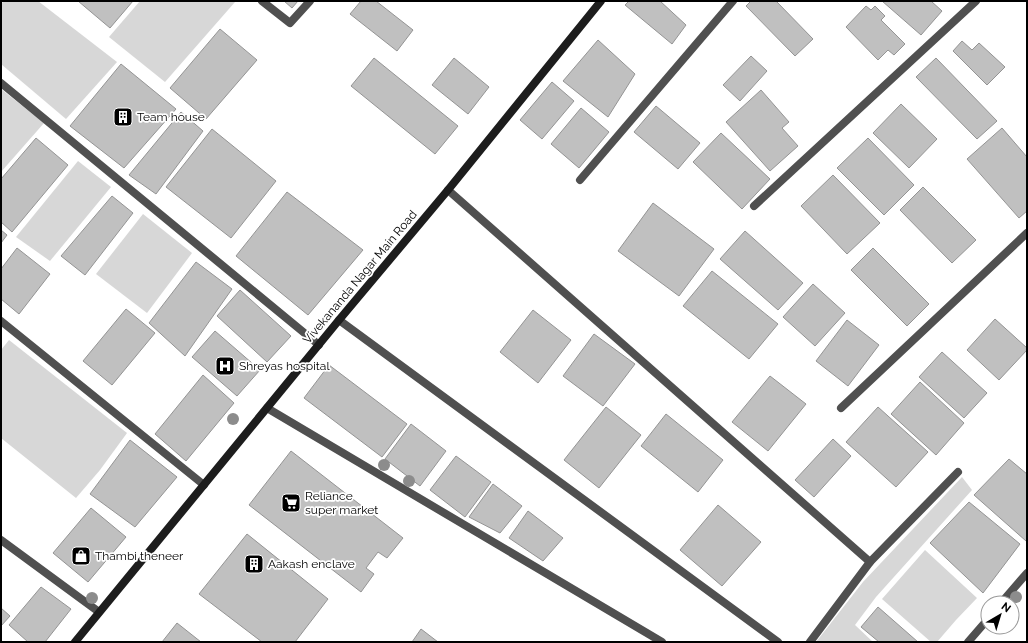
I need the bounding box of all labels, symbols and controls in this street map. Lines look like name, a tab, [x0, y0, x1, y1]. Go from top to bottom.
building icon: Team house	[112, 106, 134, 128]
place label: Team house	[137, 110, 205, 124]
street label: Vivekananda Nagar Main Road	[300, 208, 420, 346]
hospital icon: Shreyas hospital	[214, 355, 236, 377]
place label: Shreyas hospital	[239, 359, 330, 373]
place label: Reliance super market	[305, 489, 378, 517]
supermarket icon: Reliance super market	[280, 492, 302, 514]
shop icon: Thambi theneer	[70, 545, 92, 567]
place label: Thambi theneer	[95, 549, 184, 563]
building icon: Aakash enclave	[243, 553, 265, 575]
place label: Aakash enclave	[268, 557, 355, 571]
north arrow	[980, 595, 1020, 635]
text: N	[999, 600, 1013, 615]

